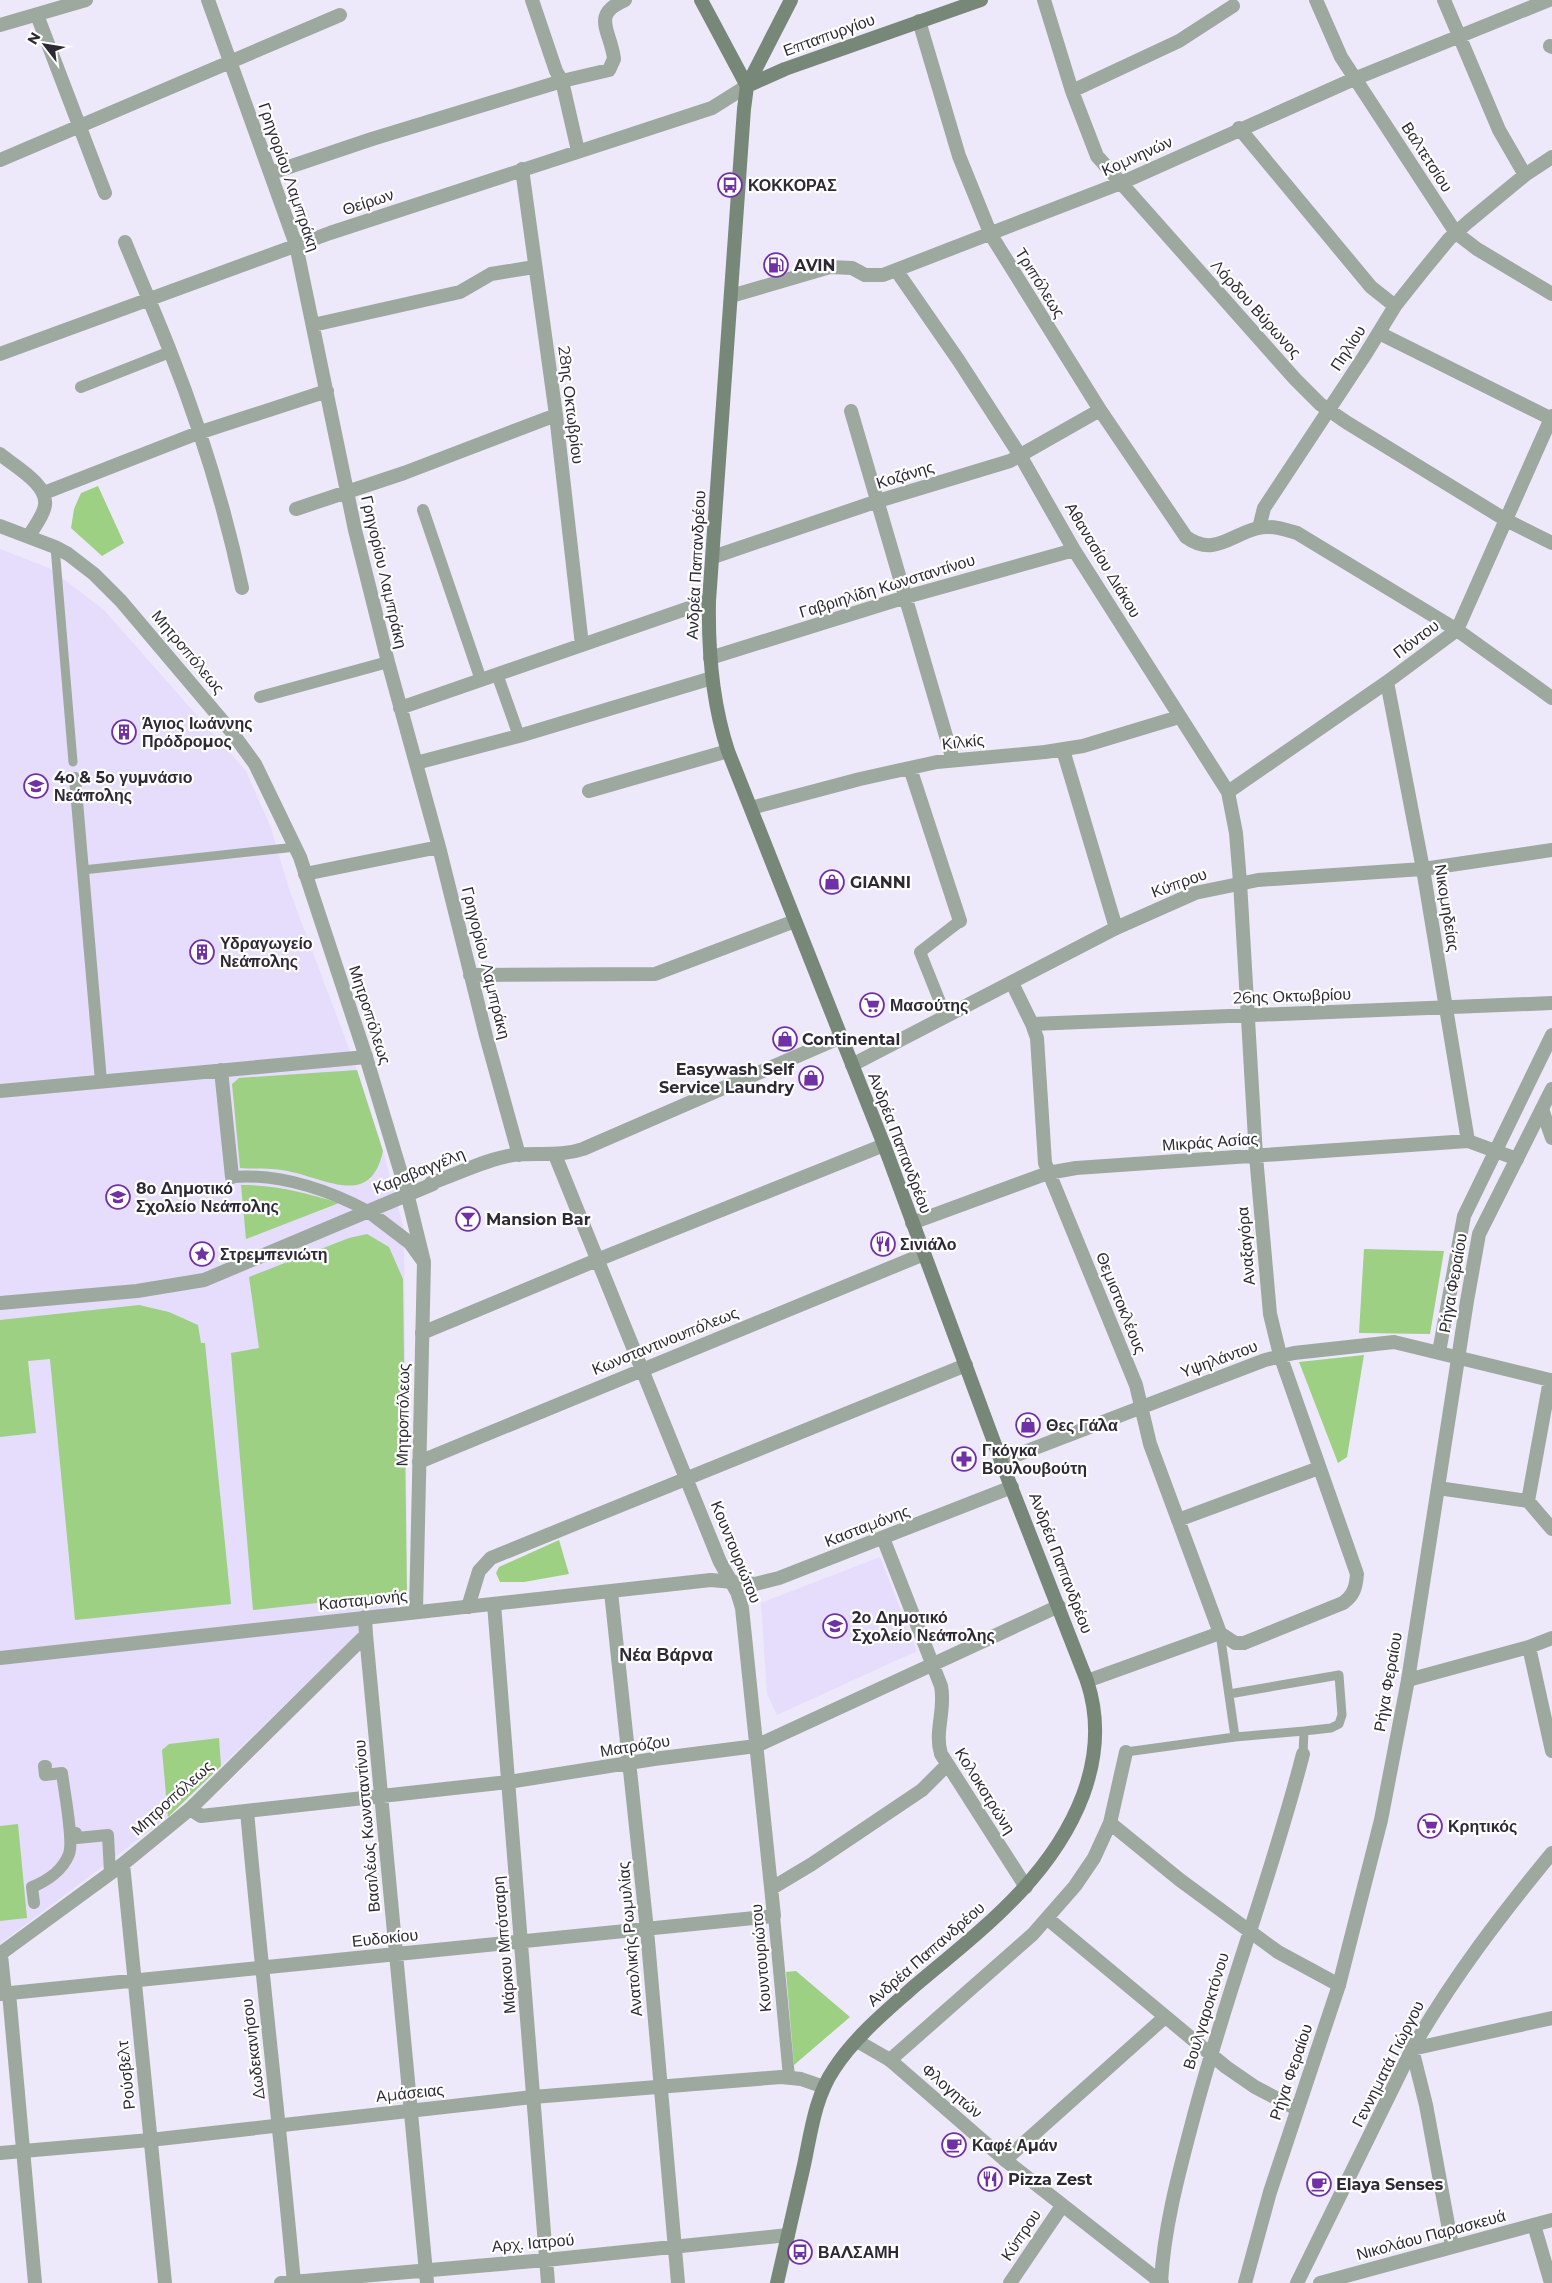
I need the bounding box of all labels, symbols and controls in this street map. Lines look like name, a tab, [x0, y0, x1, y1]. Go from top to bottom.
street label: Επταπυργίου	[781, 10, 877, 60]
north arrow	[20, 20, 70, 70]
text: N	[23, 29, 44, 48]
street label: Γρηγορίου Λαμπράκη	[255, 100, 323, 254]
street label: Βαλτετσίου	[1397, 119, 1457, 195]
street label: Κομνηνών	[1099, 132, 1175, 180]
bus stop icon: ΚΟΚΚΟΡΑΣ	[717, 172, 743, 198]
place label: ΚΟΚΚΟΡΑΣ	[748, 176, 837, 195]
street label: Θείρων	[340, 185, 396, 219]
street label: Τριπόλεως	[1011, 245, 1069, 322]
fuel station icon: AVIN	[763, 252, 789, 278]
place label: AVIN	[793, 256, 836, 275]
street label: Λόρδου Βύρωνος	[1207, 256, 1305, 362]
street label: Πηλίου	[1326, 322, 1370, 374]
street label: 28ης Οκτωβρίου	[554, 345, 588, 465]
street label: Κοζάνης	[874, 457, 936, 493]
street label: Ανδρέα Παπανδρέου	[683, 490, 709, 640]
street label: Γρηγορίου Λαμπράκη	[357, 494, 411, 650]
street label: Αθανασίου Διάκου	[1061, 499, 1145, 621]
street label: Γαβριηλίδη Κωνσταντίνου	[797, 550, 977, 622]
street label: Μητροπόλεως	[148, 606, 229, 698]
street label: Πόντου	[1389, 616, 1443, 662]
place label: Άγιος Ιωάννης Πρόδρομος	[142, 714, 253, 751]
building icon: Άγιος Ιωάννης Πρόδρομος	[111, 719, 137, 745]
street label: Κιλκίς	[941, 730, 985, 754]
place label: 4ο & 5ο γυμνάσιο Νεάπολης	[54, 768, 193, 805]
school or university icon: 4ο & 5ο γυμνάσιο Νεάπολης	[23, 773, 49, 799]
street label: Νικομηδείας	[1431, 863, 1463, 953]
street label: Κύπρου	[1149, 864, 1209, 902]
shop icon: GIANNI	[819, 869, 845, 895]
place label: GIANNI	[850, 873, 911, 892]
street label: Γρηγορίου Λαμπράκη	[458, 885, 514, 1041]
place label: Υδραγωγείο Νεάπολης	[220, 934, 313, 971]
building icon: Υδραγωγείο Νεάπολης	[189, 939, 215, 965]
street label: Μητροπόλεως	[345, 963, 395, 1067]
street label: 26ης Οκτωβρίου	[1233, 984, 1351, 1008]
supermarket icon: Μασούτης	[859, 992, 885, 1018]
place label: Μασούτης	[890, 996, 968, 1015]
shop icon: Continental	[772, 1026, 798, 1052]
place label: Continental	[802, 1030, 900, 1049]
place label: Easywash Self Service Laundry	[659, 1060, 795, 1097]
shop icon: Easywash Self Service Laundry	[798, 1065, 824, 1091]
street label: Ανδρέα Παπανδρέου	[864, 1070, 936, 1216]
street label: Μικράς Ασίας	[1161, 1129, 1259, 1155]
street label: Καραβαγγέλη	[370, 1144, 468, 1198]
place label: 8ο Δημοτικό Σχολείο Νεάπολης	[136, 1179, 279, 1216]
school or university icon: 8ο Δημοτικό Σχολείο Νεάπολης	[105, 1184, 131, 1210]
bar icon: Mansion Bar	[455, 1206, 481, 1232]
street label: Αναξαγόρα	[1233, 1206, 1259, 1286]
place label: Mansion Bar	[486, 1210, 591, 1229]
restaurant icon: Σινιάλο	[870, 1231, 896, 1257]
street label: Ρήγα Φεραίου	[1435, 1232, 1471, 1334]
place label: Σινιάλο	[900, 1235, 957, 1254]
place icon: Στρεμπενιώτη	[189, 1241, 215, 1267]
place label: Στρεμπενιώτη	[220, 1245, 328, 1264]
street label: Θεμιστοκλέους	[1092, 1249, 1150, 1357]
street label: Κωνσταντινουπόλεως	[589, 1303, 741, 1379]
street label: Υψηλάντου	[1178, 1336, 1260, 1382]
street label: Μητροπόλεως	[393, 1363, 413, 1467]
shop icon: Θες Γάλα	[1015, 1412, 1041, 1438]
place label: Θες Γάλα	[1046, 1416, 1118, 1435]
place label: Γκόγκα Βουλουβούτη	[982, 1441, 1087, 1478]
pharmacy icon: Γκόγκα Βουλουβούτη	[951, 1446, 977, 1472]
street label: Ανδρέα Παπανδρέου	[1025, 1490, 1097, 1636]
street label: Κουντουριώτου	[707, 1498, 765, 1606]
street label: Κασταμόνης	[822, 1501, 912, 1551]
street label: Κασταμονής	[318, 1586, 409, 1614]
place label: 2ο Δημοτικό Σχολείο Νεάπολης	[852, 1608, 995, 1645]
school or university icon: 2ο Δημοτικό Σχολείο Νεάπολης	[822, 1613, 848, 1639]
street label: Ρήγα Φεραίου	[1370, 1631, 1406, 1733]
district label: Νέα Βάρνα	[619, 1644, 713, 1666]
street label: Ματρόζου	[599, 1731, 671, 1761]
street label: Βασιλέως Κωνσταντίνου	[350, 1739, 384, 1913]
street label: Κολοκοτρώνη	[951, 1744, 1019, 1838]
street label: Μητροπόλεως	[127, 1756, 217, 1840]
supermarket icon: Κρητικός	[1417, 1813, 1443, 1839]
place label: Κρητικός	[1448, 1817, 1517, 1836]
street label: Ανατολικής Ρωμυλίας	[614, 1860, 646, 2017]
street label: Μάρκου Μπότσαρη	[489, 1875, 519, 2015]
street label: Ανδρέα Παπανδρέου	[863, 1898, 989, 2010]
street label: Κουντουριώτου	[747, 1903, 775, 2013]
street label: Ευδοκίου	[351, 1925, 419, 1951]
street label: Βουλγαροκτόνου	[1179, 1950, 1233, 2072]
street label: Δωδεκανήσου	[237, 1997, 269, 2101]
street label: Γεννηματά Γιώργου	[1348, 1998, 1428, 2130]
street label: Ρήγα Φεραίου	[1266, 2021, 1316, 2123]
street label: Ρούσβελτ	[113, 2039, 139, 2111]
street label: Φλογητών	[918, 2060, 986, 2122]
street label: Αμάσειας	[375, 2080, 445, 2106]
cafe icon: Καφέ Αμάν	[941, 2132, 967, 2158]
place label: Καφέ Αμάν	[972, 2136, 1058, 2155]
restaurant icon: Pizza Zest	[977, 2166, 1003, 2192]
place label: Pizza Zest	[1008, 2170, 1093, 2189]
cafe icon: Elaya Senses	[1306, 2171, 1332, 2197]
place label: Elaya Senses	[1336, 2175, 1444, 2194]
street label: Κύπρου	[997, 2206, 1045, 2264]
street label: Νικολάου Παρασκευά	[1354, 2206, 1508, 2264]
street label: Αρχ. Ιατρού	[491, 2230, 575, 2256]
bus stop icon: ΒΑΛΣΑΜΗ	[787, 2239, 813, 2265]
place label: ΒΑΛΣΑΜΗ	[818, 2243, 899, 2262]

